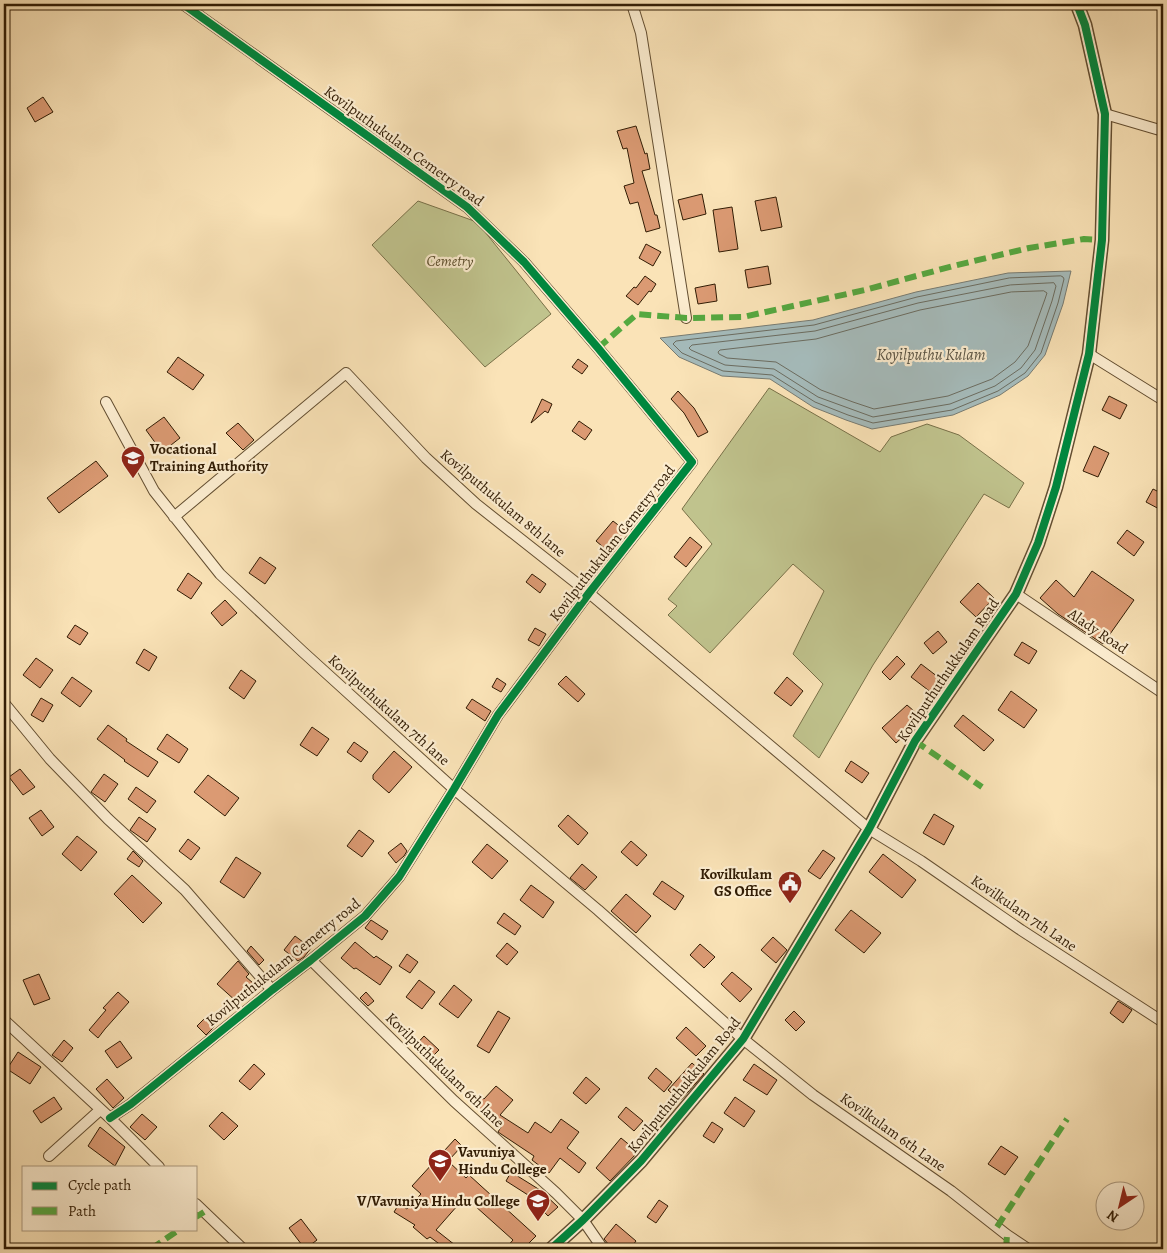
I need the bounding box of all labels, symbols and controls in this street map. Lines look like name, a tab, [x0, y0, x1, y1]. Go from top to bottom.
street label: Kovilputhukulam Cemetry road	[320, 81, 489, 211]
park label: Cemetry	[427, 251, 474, 271]
water label: Koyilputhu Kulam	[876, 344, 986, 366]
place label: Vocational Training Authority	[149, 439, 269, 476]
street label: Kovilputhukulam 8th lane	[436, 444, 570, 562]
school or university icon: Vocational Training Authority	[120, 445, 146, 479]
street label: Kovilputhukulam Cemetry road	[545, 460, 680, 625]
street label: Kovilputhuthukkulam Road	[892, 593, 1004, 746]
street label: Alady Road	[1063, 603, 1133, 659]
street label: Kovilputhukulam 7th lane	[324, 650, 454, 770]
place label: Kovilkulam GS Office	[700, 864, 772, 901]
public building icon: Kovilkulam GS Office	[777, 870, 803, 904]
street label: Kovilkulam 7th Lane	[967, 870, 1081, 956]
street label: Kovilputhukulam Cemetry road	[202, 893, 365, 1031]
street label: Kovilputhukulam 6th lane	[381, 1008, 509, 1132]
street label: Kovilputhuthukkulam Road	[623, 1012, 746, 1157]
street label: Kovilkulam 6th Lane	[836, 1088, 950, 1176]
place label: Vavuniya Hindu College	[457, 1142, 547, 1179]
school or university icon: Vavuniya Hindu College	[427, 1148, 453, 1182]
legend	[22, 1166, 198, 1230]
text: Cycle path	[68, 1175, 131, 1195]
north arrow	[1094, 1180, 1144, 1230]
school or university icon: V/Vavuniya Hindu College	[525, 1188, 551, 1222]
place label: V/Vavuniya Hindu College	[356, 1191, 520, 1211]
text: Path	[68, 1201, 96, 1221]
text: N	[1103, 1206, 1122, 1227]

